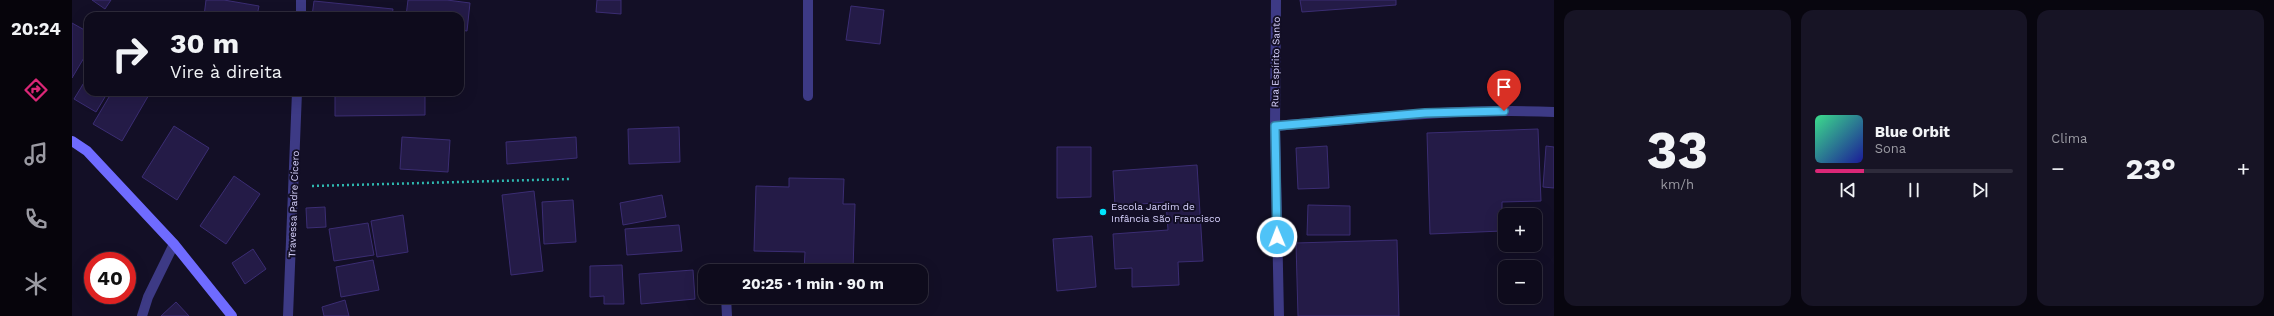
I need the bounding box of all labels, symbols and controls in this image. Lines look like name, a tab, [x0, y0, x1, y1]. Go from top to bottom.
street label: Rua Espírito Santo	[1269, 17, 1282, 107]
text: 20:24	[11, 18, 61, 39]
text: 30 m	[170, 27, 239, 60]
icon: right	[104, 28, 156, 80]
text: Vire à direita	[170, 61, 282, 82]
pin	[1487, 70, 1521, 111]
icon: directions	[22, 76, 50, 104]
icon: arrive	[1493, 76, 1515, 98]
text: 33	[1646, 120, 1708, 181]
text: Blue Orbit	[1875, 123, 1950, 141]
text: Clima	[2051, 131, 2087, 146]
icon: music	[22, 140, 50, 168]
text: Sona	[1875, 141, 1906, 156]
street label: Travessa Padre Cícero	[286, 150, 301, 258]
text: 23°	[2125, 151, 2176, 186]
text: −	[2051, 156, 2065, 181]
text: +	[2237, 156, 2250, 181]
text: km/h	[1661, 177, 1694, 192]
icon: previous	[1837, 179, 1859, 201]
icon: pause	[1903, 179, 1925, 201]
icon: next	[1969, 179, 1991, 201]
place label: Escola Jardim de Infância São Francisco	[1111, 201, 1221, 224]
icon: phone	[22, 205, 50, 233]
marker: Escola Jardim de Infância São Francisco	[1098, 207, 1108, 217]
map controls	[1498, 208, 1542, 304]
button: +	[1498, 208, 1542, 252]
position arrow	[1256, 216, 1298, 258]
speed limit sign: 40	[84, 252, 136, 304]
button: −	[1498, 260, 1542, 304]
icon: climate	[22, 270, 50, 298]
text: 20:25 · 1 min · 90 m	[742, 275, 884, 293]

